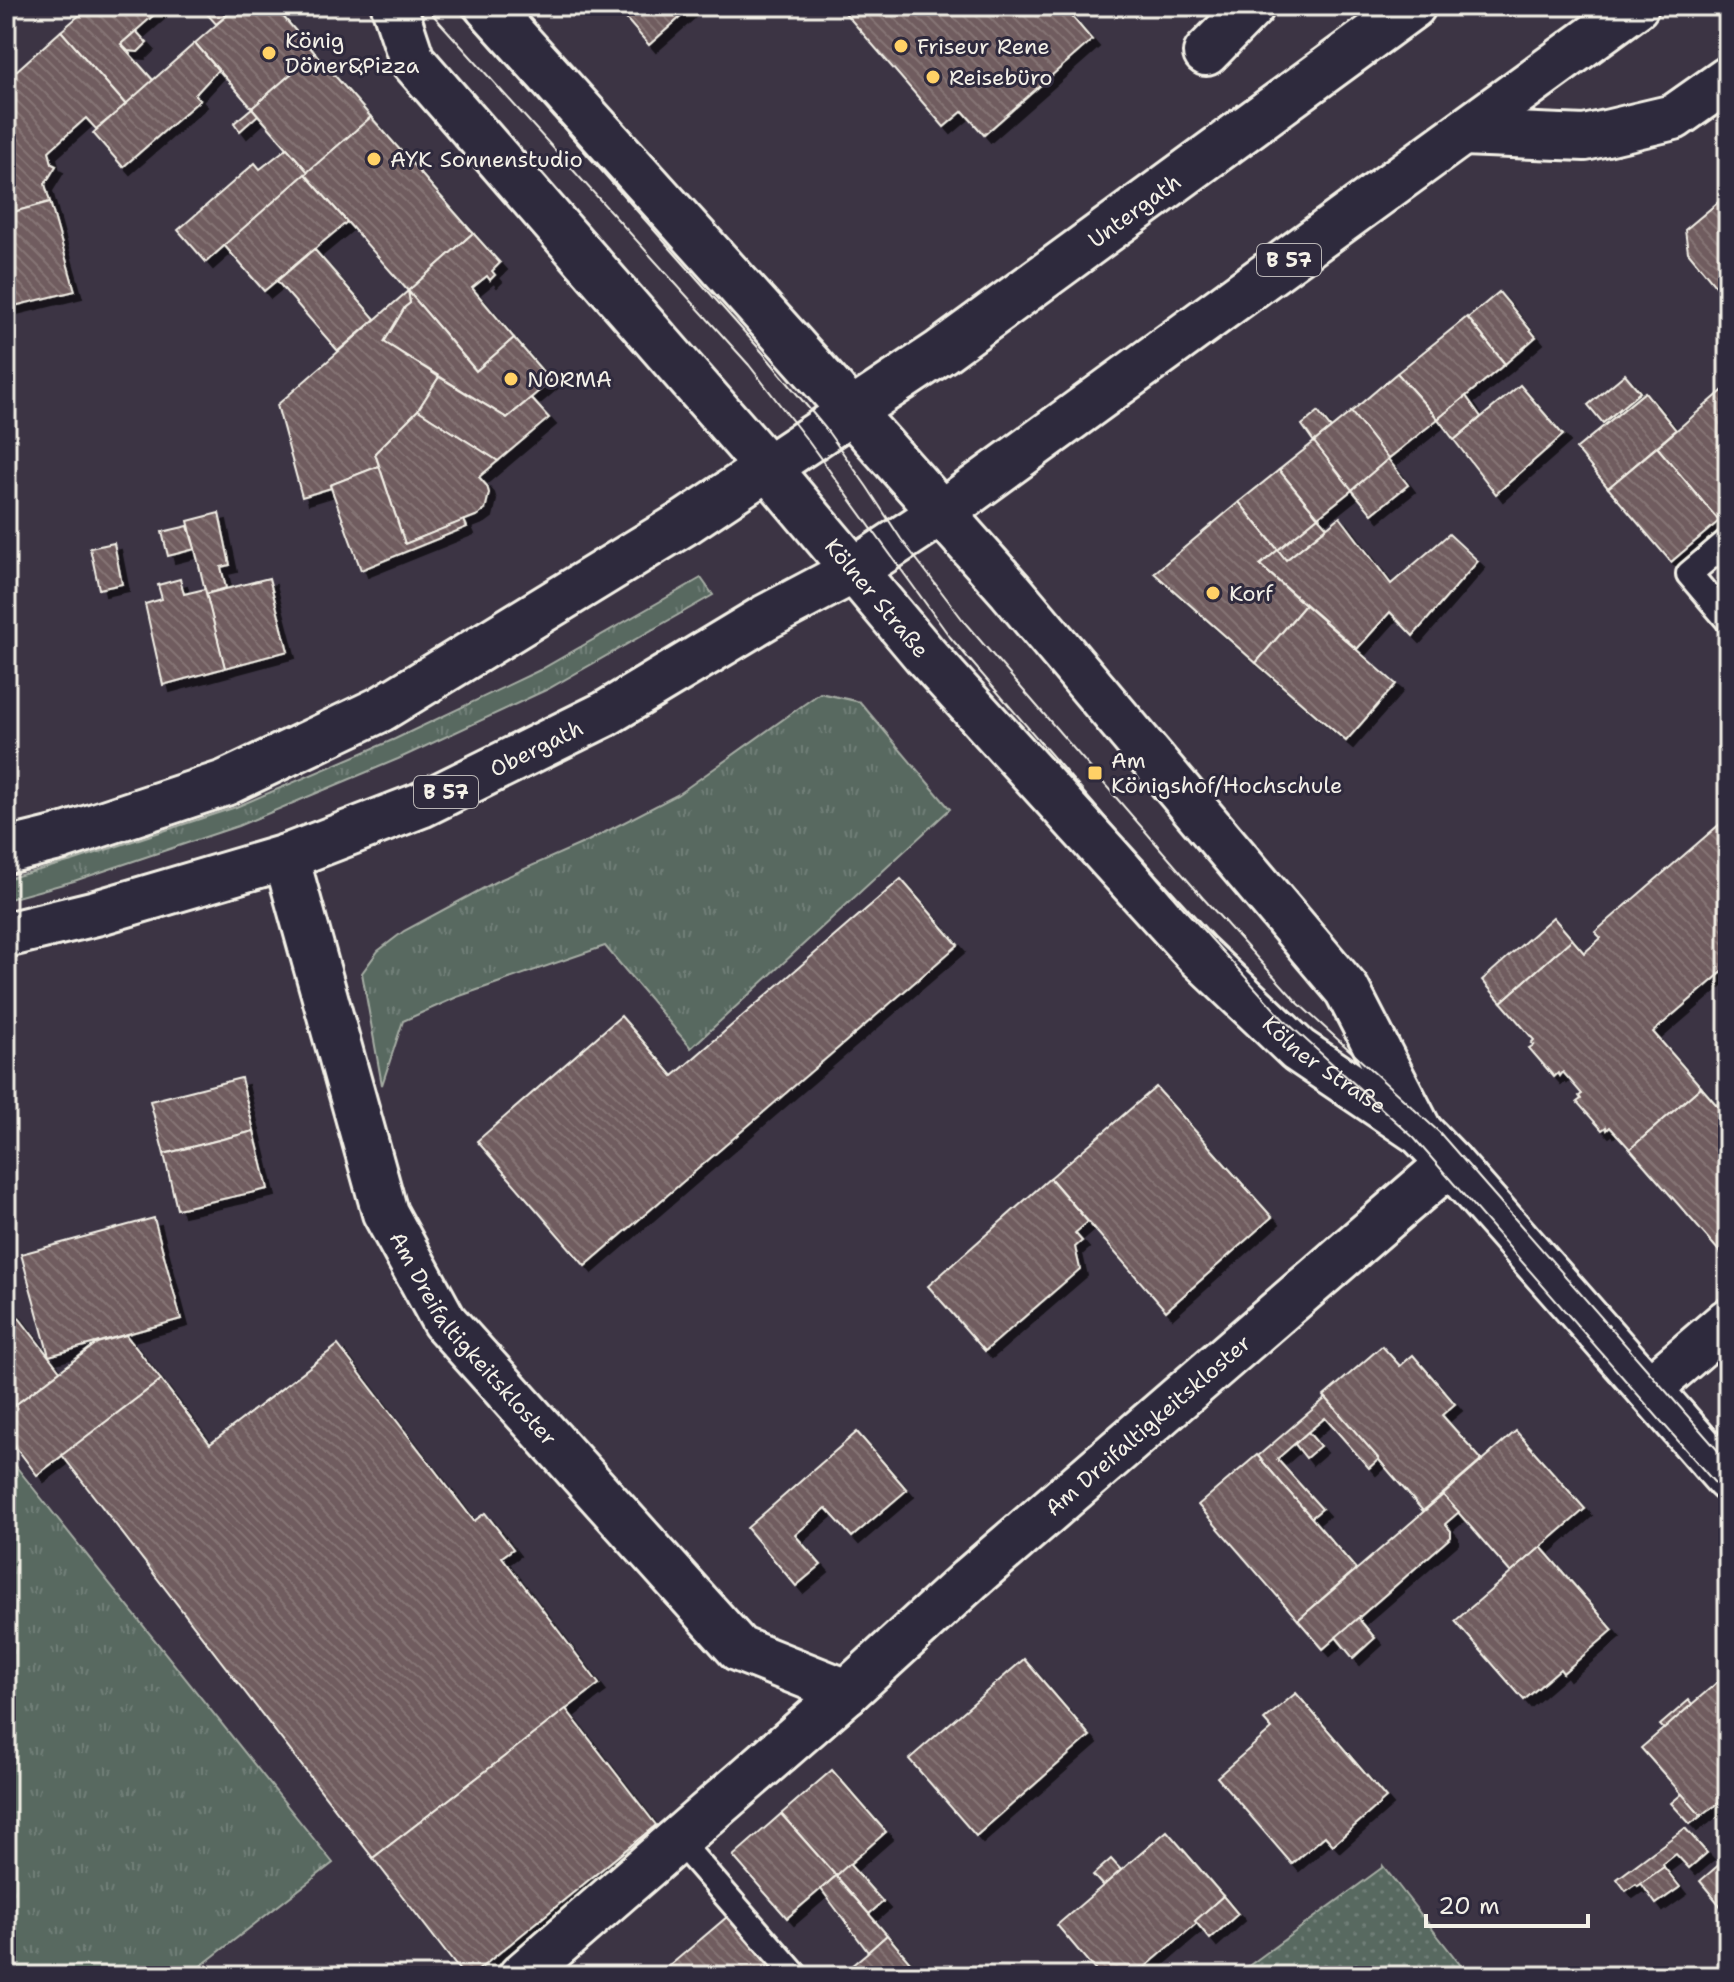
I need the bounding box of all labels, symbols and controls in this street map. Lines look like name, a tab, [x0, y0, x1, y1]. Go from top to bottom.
place label: König Döner&Pizza	[285, 26, 420, 80]
place label: Friseur Rene	[917, 32, 1050, 61]
marker: Friseur Rene	[892, 37, 910, 55]
marker: König Döner&Pizza	[260, 44, 278, 62]
place label: Reisebüro	[949, 63, 1053, 92]
marker: Reisebüro	[924, 68, 942, 86]
place label: AYK Sonnenstudio	[390, 145, 583, 174]
marker: AYK Sonnenstudio	[365, 150, 383, 168]
street label: Untergath	[1082, 167, 1186, 254]
road number: B 57	[1257, 244, 1321, 276]
place label: NORMA	[527, 365, 612, 394]
marker: NORMA	[502, 370, 520, 388]
street label: Kölner Straße	[818, 532, 936, 664]
place label: Korf	[1229, 579, 1274, 608]
marker: Korf	[1204, 584, 1222, 602]
street label: Obergath	[485, 713, 588, 783]
place label: Am Königshof/Hochschule	[1111, 746, 1343, 800]
marker: Am Königshof/Hochschule	[1086, 764, 1104, 782]
road number: B 57	[414, 776, 478, 808]
street label: Kölner Straße	[1256, 1009, 1392, 1120]
street label: Am Dreifaltigkeitskloster	[383, 1226, 564, 1452]
street label: Am Dreifaltigkeitskloster	[1039, 1328, 1257, 1522]
scale bar	[1426, 1878, 1588, 1928]
text: 20 m	[1438, 1890, 1500, 1922]

